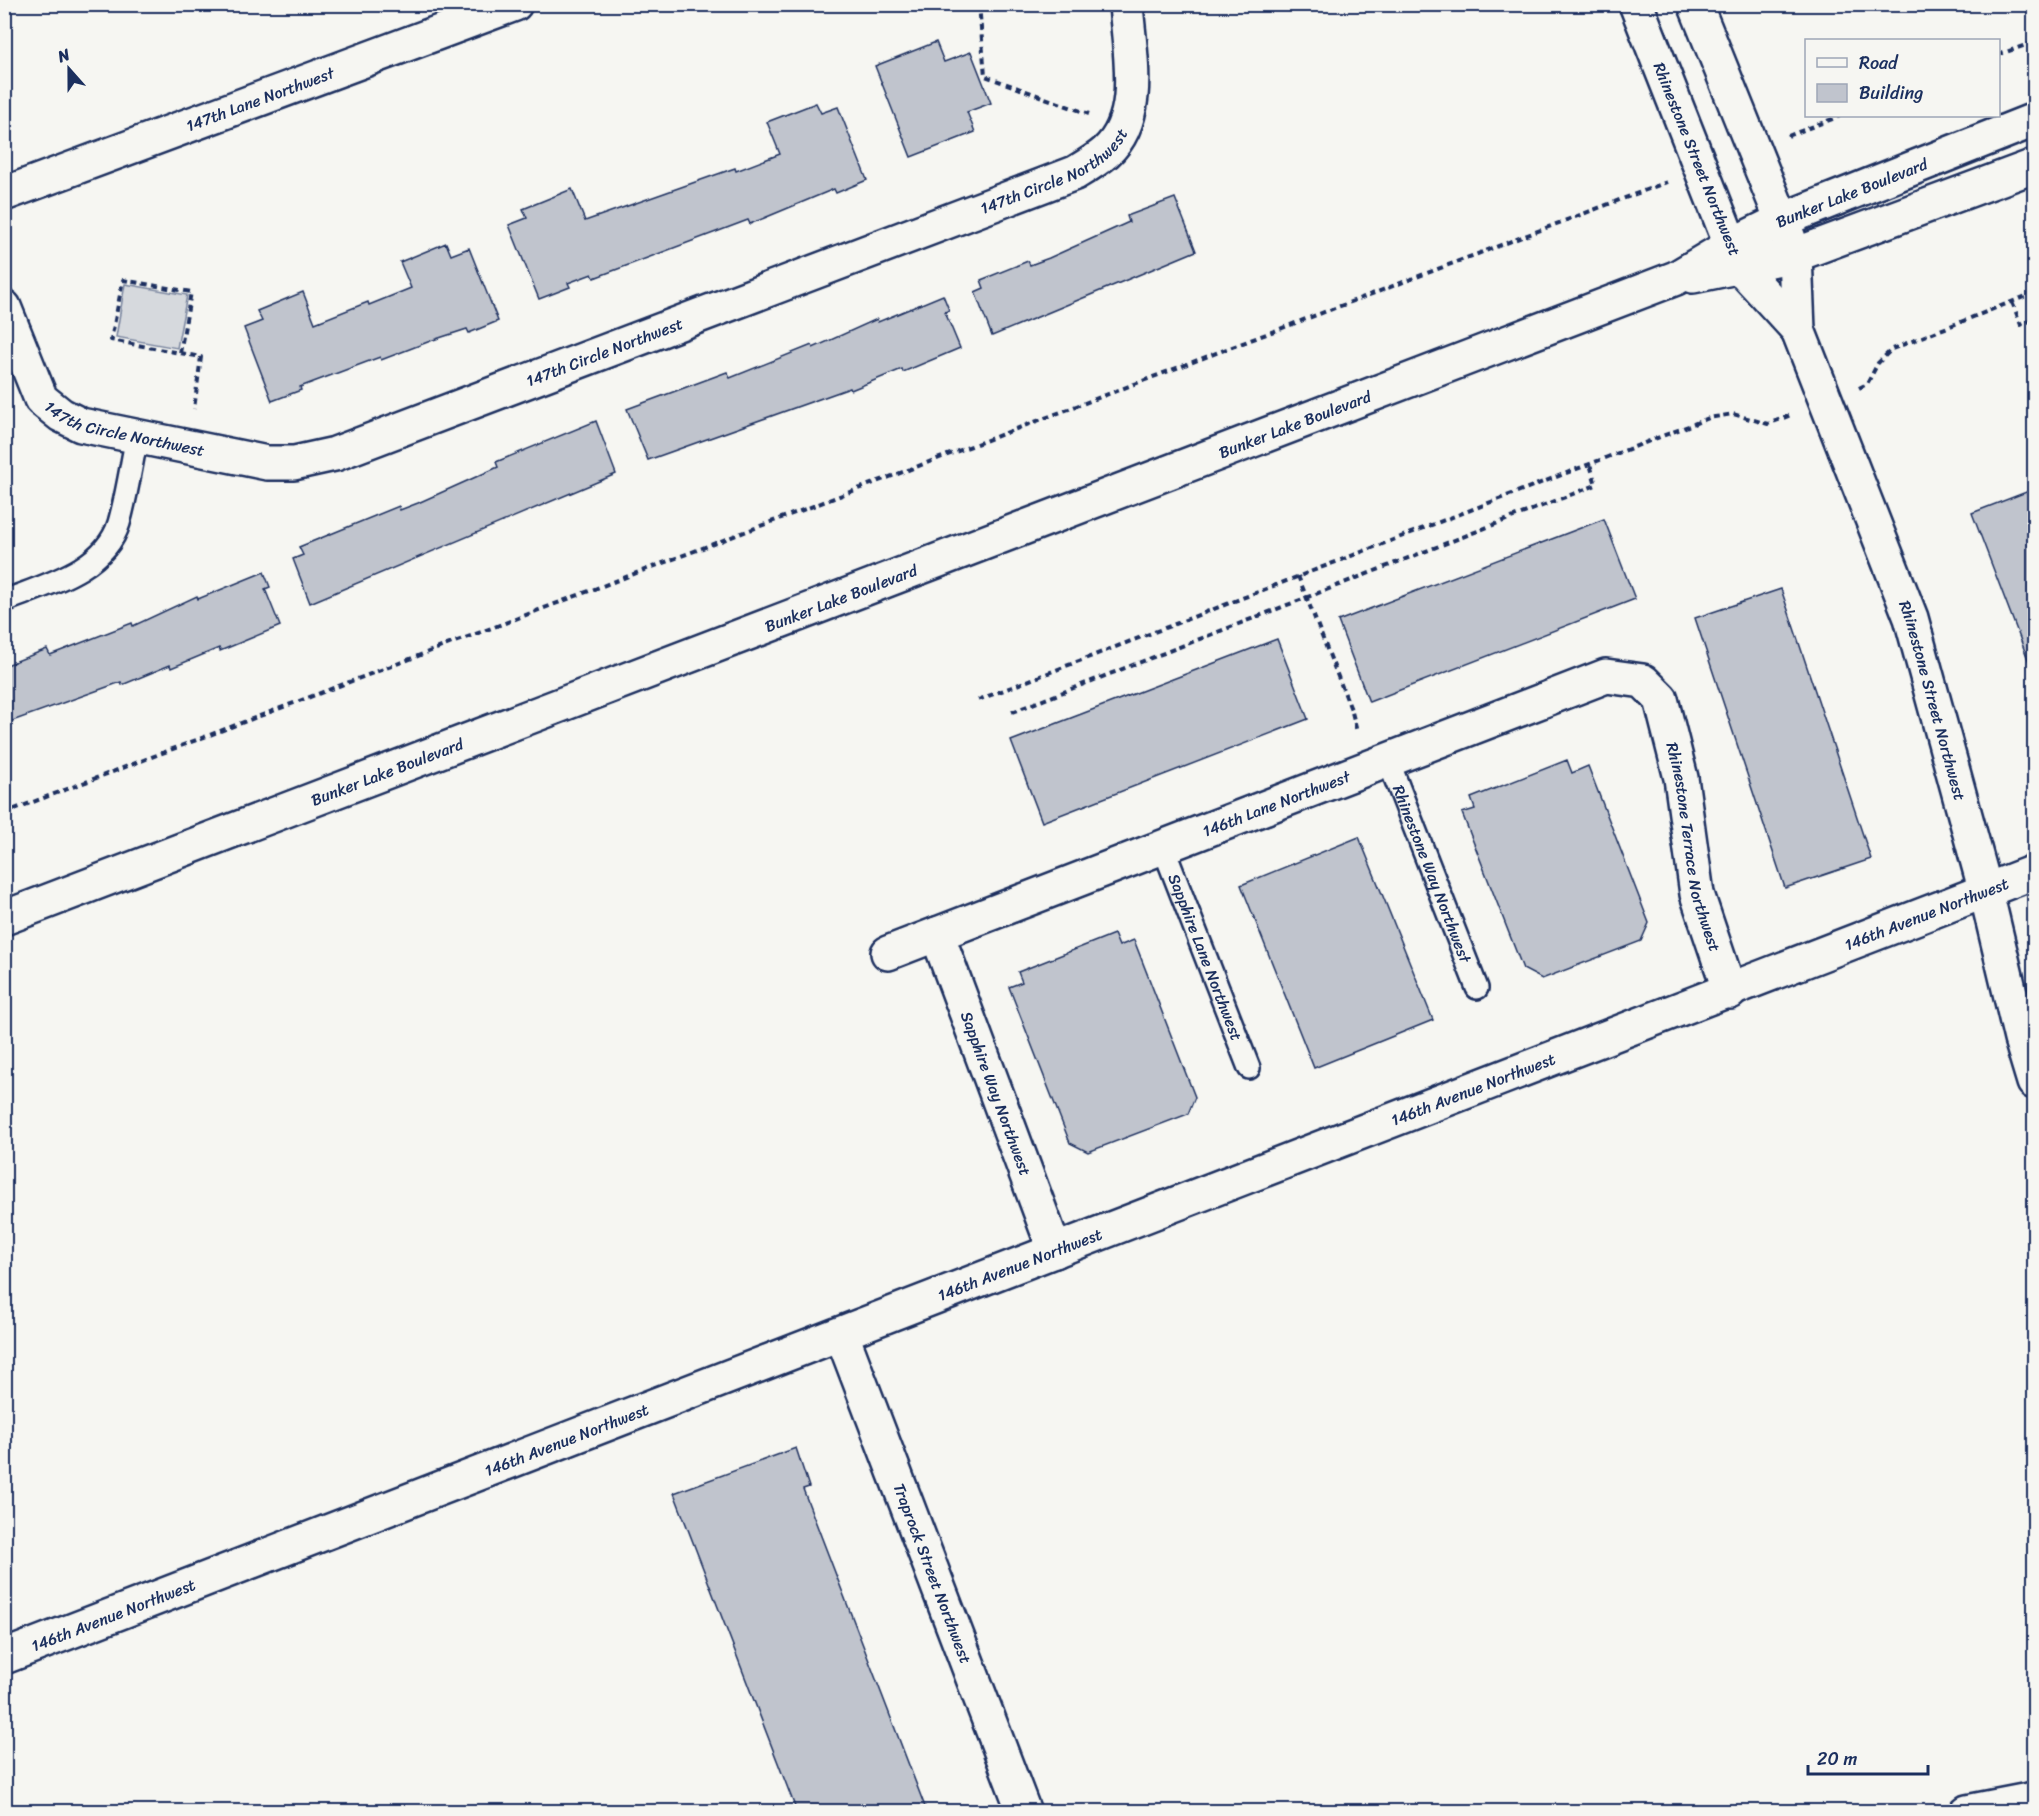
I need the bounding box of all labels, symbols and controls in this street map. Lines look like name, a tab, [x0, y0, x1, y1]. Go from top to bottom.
north arrow	[39, 39, 99, 99]
legend	[1805, 39, 2000, 117]
text: N	[52, 40, 75, 71]
text: Road	[1859, 47, 1899, 79]
street label: 147th Lane Northwest	[182, 58, 339, 140]
street label: Rhinestone Street Northwest	[1645, 58, 1749, 260]
text: Building	[1859, 77, 1923, 109]
street label: 147th Circle Northwest	[976, 123, 1135, 222]
street label: Bunker Lake Boulevard	[1770, 149, 1933, 236]
street label: 147th Circle Northwest	[521, 309, 687, 395]
street label: Bunker Lake Boulevard	[1214, 381, 1377, 466]
street label: 147th Circle Northwest	[38, 393, 207, 464]
street label: Bunker Lake Boulevard	[760, 555, 923, 640]
street label: Rhinestone Street Northwest	[1891, 596, 1975, 804]
street label: Bunker Lake Boulevard	[306, 728, 469, 814]
street label: Rhinestone Terrace Northwest	[1658, 739, 1730, 955]
street label: 146th Lane Northwest	[1198, 761, 1355, 845]
street label: Rhinestone Way Northwest	[1385, 780, 1480, 967]
street label: Sapphire Lane Northwest	[1160, 869, 1252, 1045]
street label: 146th Avenue Northwest	[1840, 869, 2013, 959]
street label: Sapphire Way Northwest	[952, 1007, 1040, 1180]
street label: 146th Avenue Northwest	[1386, 1044, 1560, 1134]
street label: 146th Avenue Northwest	[933, 1219, 1106, 1309]
street label: 146th Avenue Northwest	[480, 1395, 653, 1484]
street label: Traprock Street Northwest	[885, 1479, 981, 1668]
street label: 146th Avenue Northwest	[27, 1570, 200, 1660]
scale bar	[1808, 1738, 1928, 1776]
text: 20 m	[1817, 1743, 1857, 1775]

